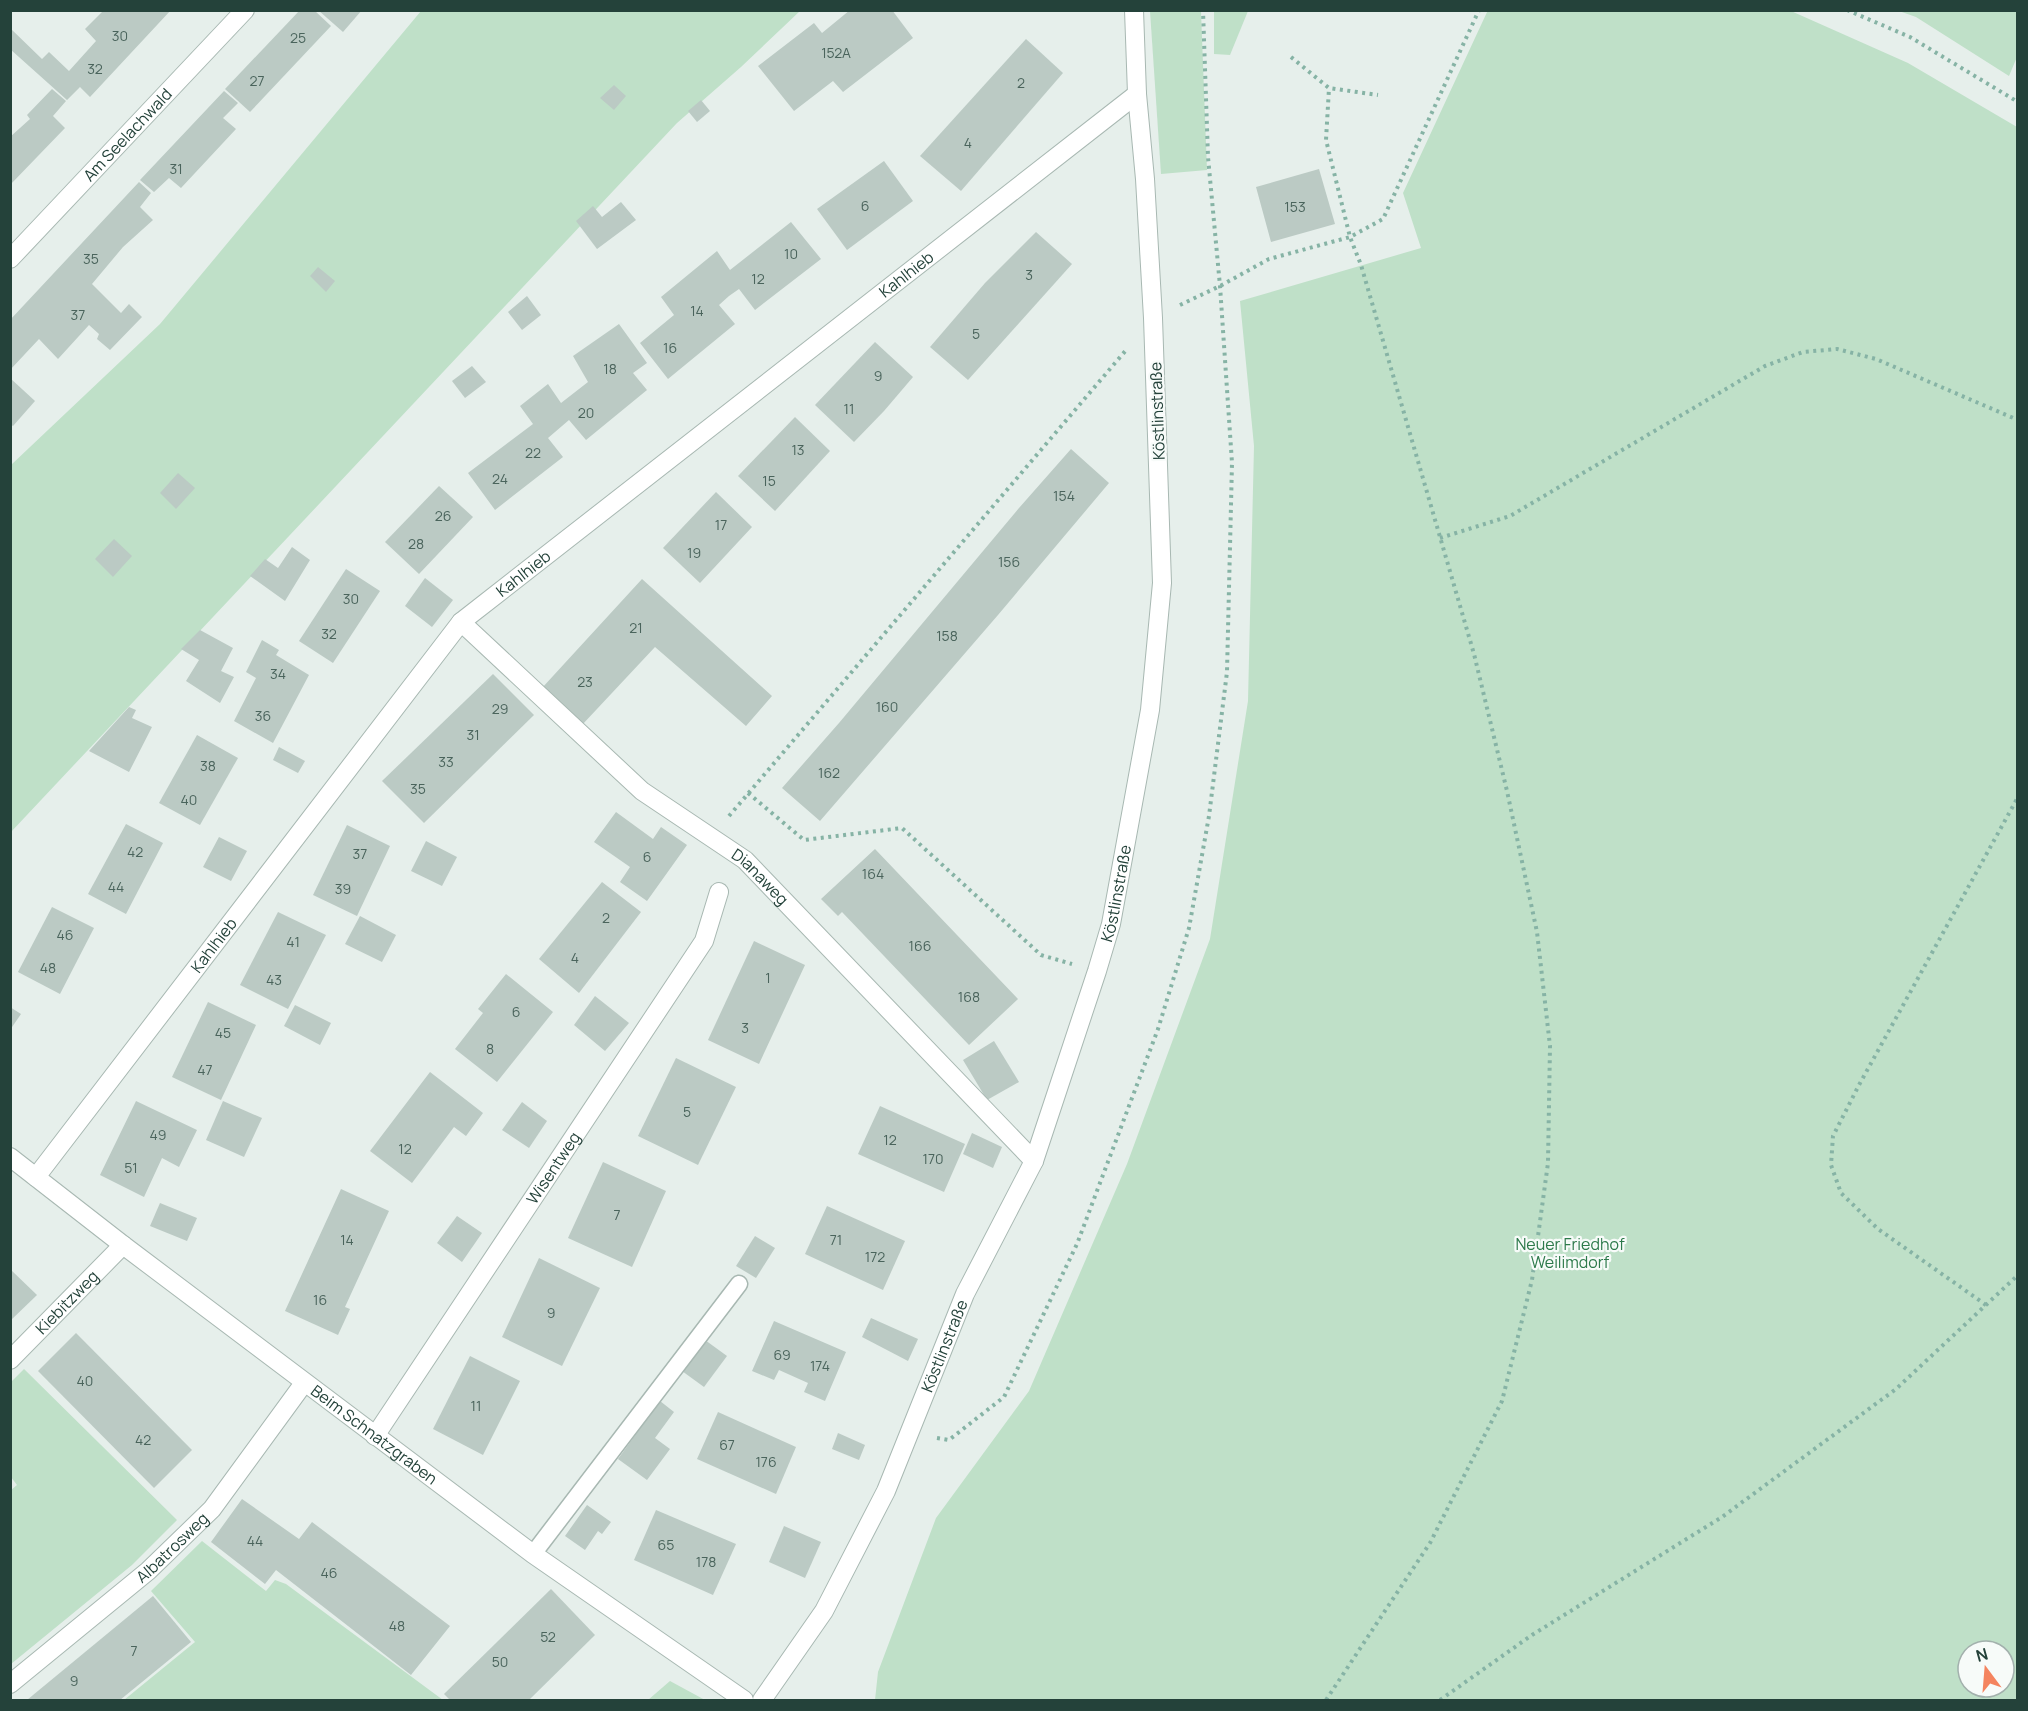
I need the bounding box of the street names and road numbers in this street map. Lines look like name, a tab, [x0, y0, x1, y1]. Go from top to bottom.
street label: Am Seelachwald	[78, 83, 177, 186]
street label: Kahlhieb	[874, 246, 938, 303]
street label: Köstlinstraße	[1144, 362, 1170, 460]
street label: Kahlhieb	[491, 545, 555, 602]
street label: Dianaweg	[727, 843, 793, 910]
street label: Köstlinstraße	[1095, 843, 1136, 944]
street label: Kahlhieb	[185, 913, 242, 977]
street label: Wisentweg	[521, 1127, 585, 1208]
street label: Kiebitzweg	[30, 1265, 103, 1339]
street label: Köstlinstraße	[916, 1296, 973, 1395]
street label: Beim Schnatzgraben	[307, 1380, 442, 1489]
street label: Albatrosweg	[131, 1507, 213, 1588]

